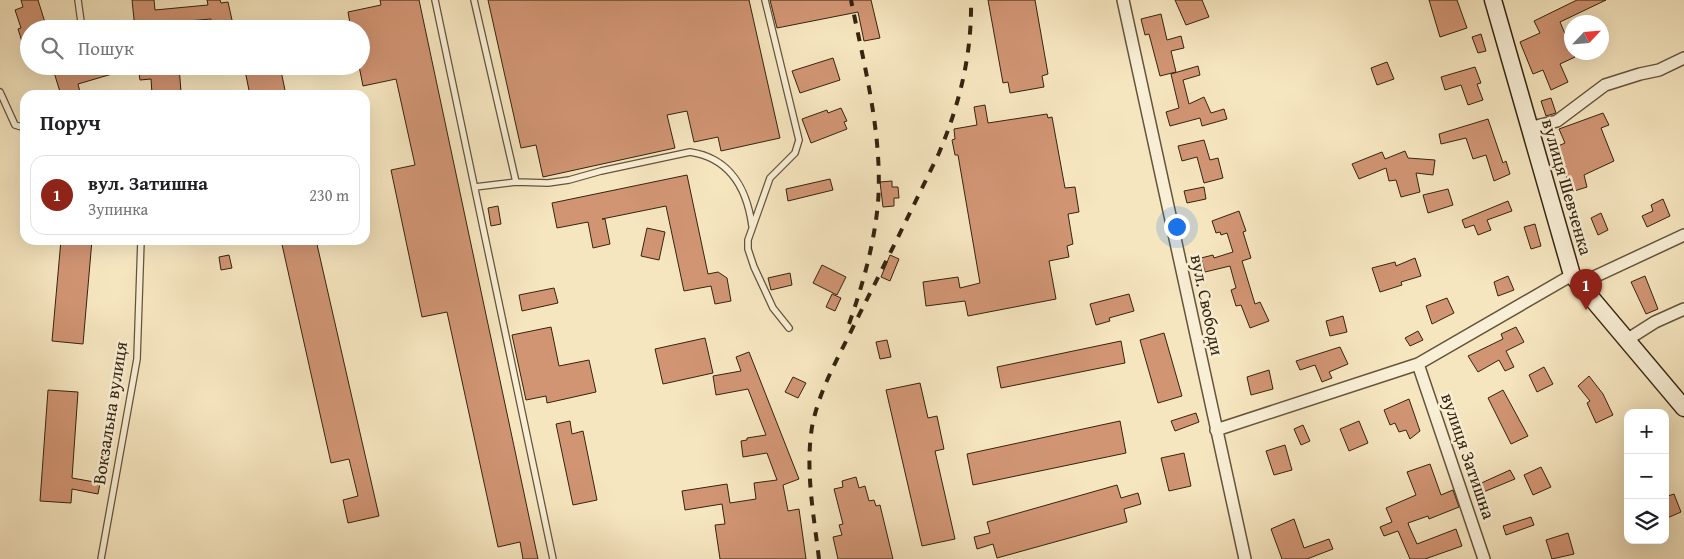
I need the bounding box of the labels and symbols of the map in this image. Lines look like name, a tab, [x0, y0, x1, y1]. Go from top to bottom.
north arrow	[1564, 15, 1609, 60]
street label: вулиця Шевченка	[1535, 116, 1600, 259]
your location	[1164, 214, 1190, 240]
street label: вул. Свободи	[1184, 252, 1231, 358]
pin: 1	[1570, 269, 1602, 310]
street label: Вокзальна вулиця	[85, 339, 134, 486]
street label: вулиця Затишна	[1434, 389, 1503, 523]

